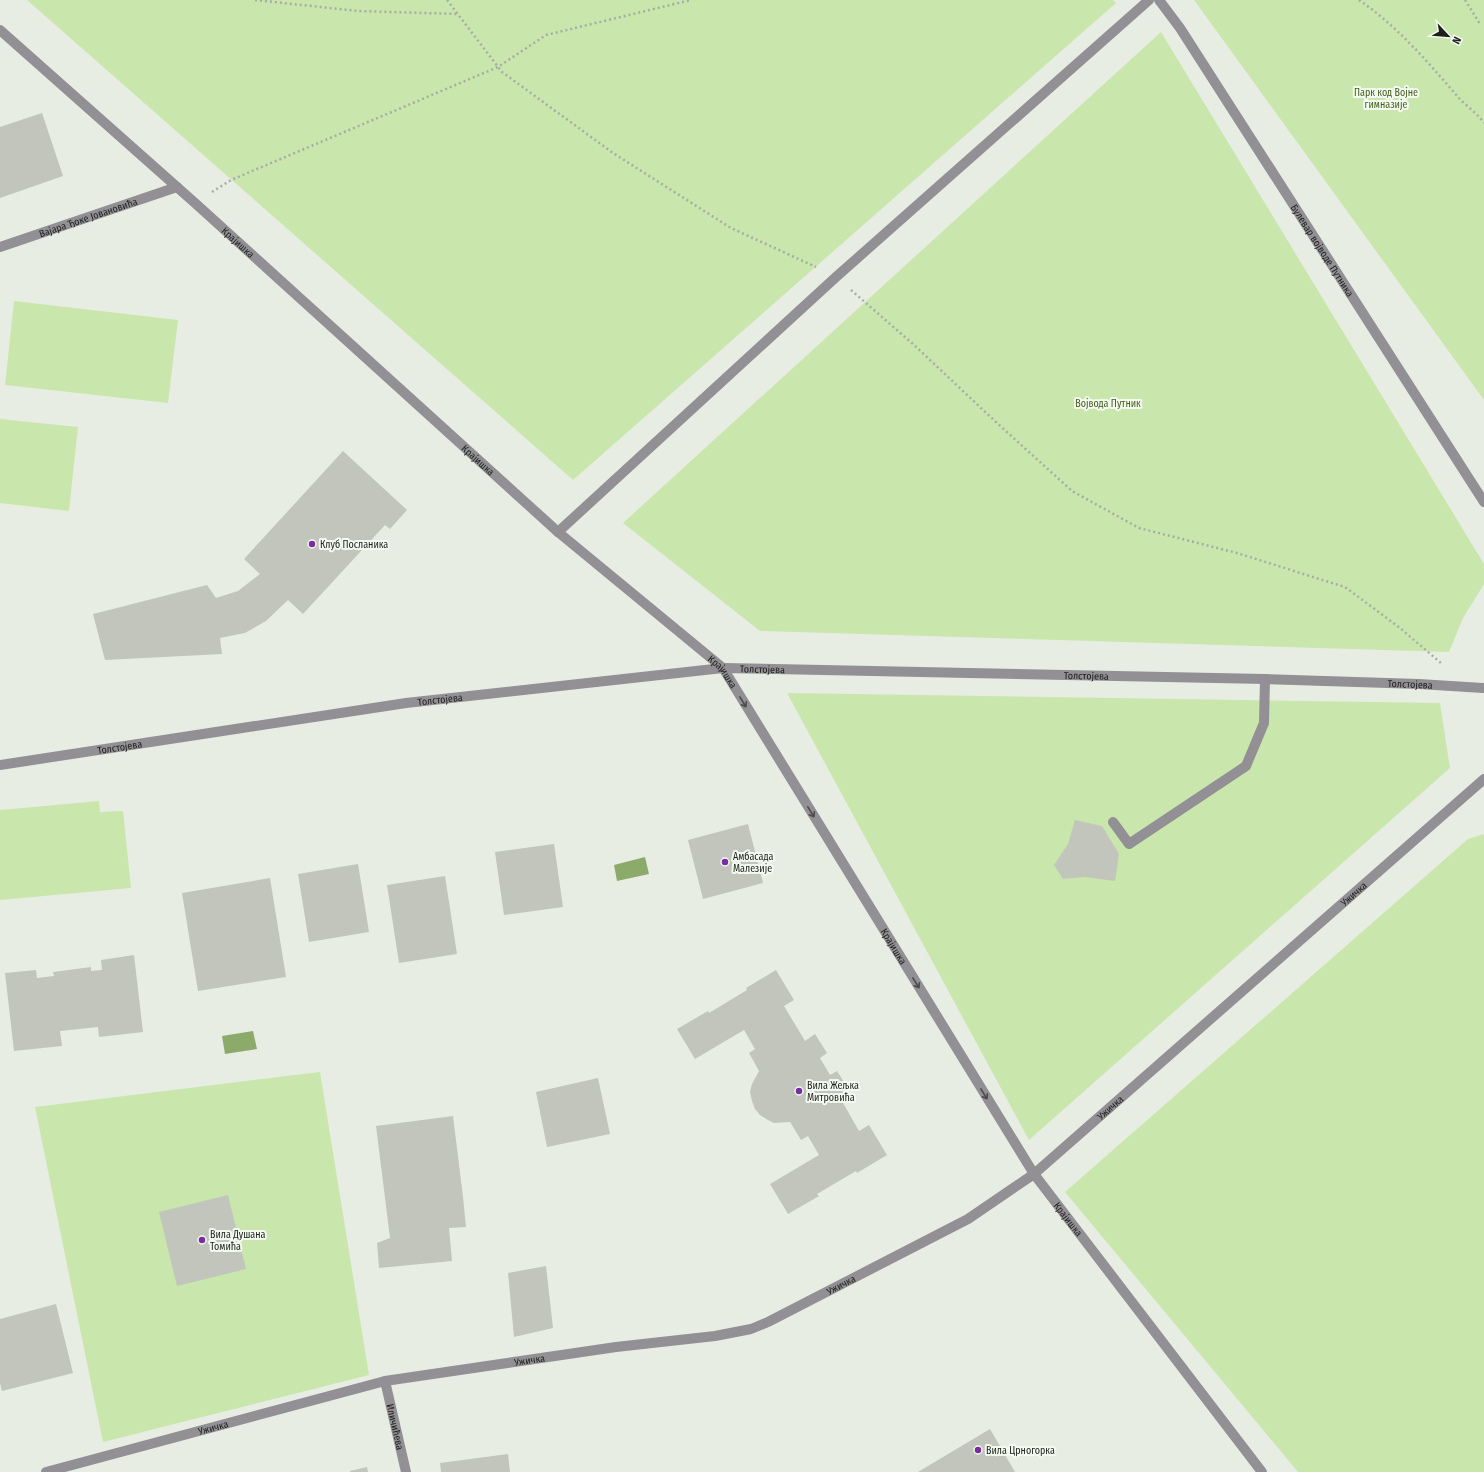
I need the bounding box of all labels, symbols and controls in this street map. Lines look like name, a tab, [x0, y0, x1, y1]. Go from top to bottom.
north arrow	[1428, 16, 1468, 56]
text: N	[1449, 34, 1464, 46]
park label: Парк код Војне гимназије	[1354, 86, 1418, 111]
street label: Вајара Ђоке Јовановића	[38, 196, 139, 240]
street label: Булевар војводе Путника	[1288, 202, 1356, 299]
street label: Крајишка	[219, 225, 256, 261]
park label: Војвода Путник	[1075, 397, 1141, 410]
street label: Крајишка	[459, 443, 496, 478]
marker: Клуб Посланика	[307, 539, 317, 549]
place label: Клуб Посланика	[320, 539, 388, 551]
street label: Крајишка	[705, 653, 739, 691]
street label: Толстојева	[740, 663, 785, 676]
street label: Толстојева	[1064, 669, 1109, 683]
street label: Толстојева	[1387, 678, 1433, 692]
street label: Толстојева	[417, 692, 463, 709]
one-way arrow	[740, 696, 748, 708]
street label: Толстојева	[97, 738, 143, 757]
one-way arrow	[808, 806, 816, 818]
place label: Амбасада Малезије	[733, 851, 773, 875]
marker: Амбасада Малезије	[720, 857, 730, 867]
street label: Ужичка	[1338, 880, 1370, 910]
street label: Крајишка	[878, 927, 909, 967]
one-way arrow	[912, 977, 920, 988]
place label: Вила Жељка Митровића	[807, 1080, 859, 1104]
marker: Вила Жељка Митровића	[794, 1086, 804, 1096]
one-way arrow	[980, 1088, 989, 1099]
street label: Ужичка	[1094, 1093, 1126, 1123]
street label: Крајишка	[1051, 1200, 1085, 1239]
place label: Вила Душана Томића	[210, 1229, 266, 1253]
marker: Вила Душана Томића	[197, 1235, 207, 1245]
street label: Ужичка	[824, 1273, 858, 1298]
street label: Ужичка	[512, 1353, 546, 1369]
street label: Иличићева	[383, 1403, 406, 1451]
street label: Ужичка	[196, 1418, 230, 1438]
marker: Вила Црногорка	[973, 1445, 983, 1455]
place label: Вила Црногорка	[986, 1445, 1055, 1457]

